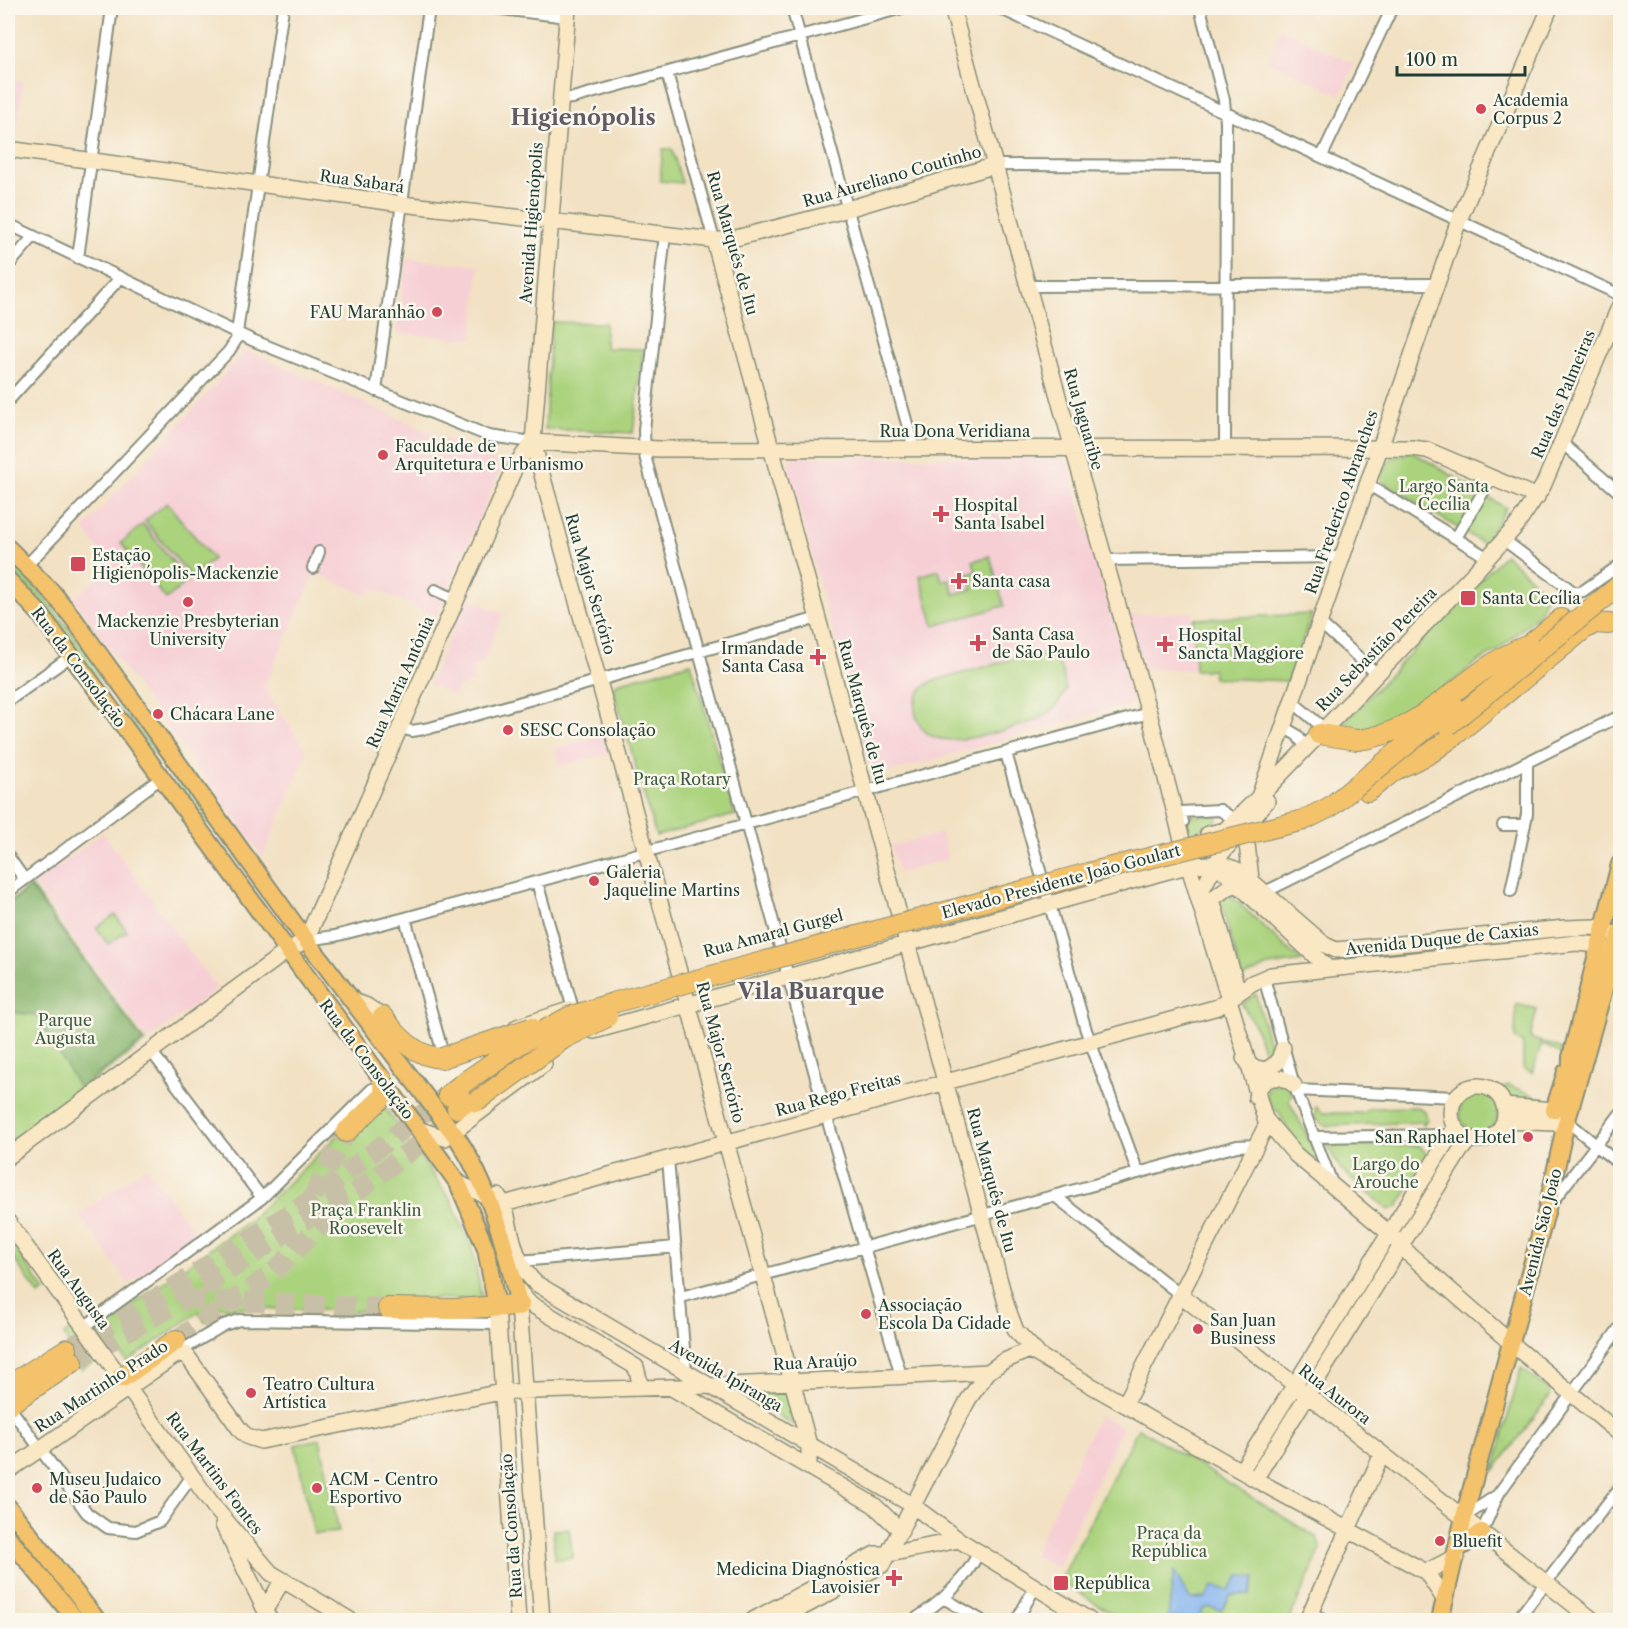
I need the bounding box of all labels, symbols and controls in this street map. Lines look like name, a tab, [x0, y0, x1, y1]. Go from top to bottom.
scale bar	[1397, 39, 1524, 77]
text: 100 m	[1406, 49, 1458, 71]
place label: Academia Corpus 2	[1492, 90, 1569, 128]
marker: Academia Corpus 2	[1474, 102, 1488, 116]
district label: Higienópolis	[510, 104, 656, 131]
street label: Avenida Higienópolis	[515, 141, 547, 306]
street label: Rua Aureliano Coutinho	[800, 141, 984, 211]
street label: Rua Sabará	[318, 165, 406, 197]
street label: Rua Marquês de Itu	[703, 169, 763, 317]
place label: FAU Maranhão	[310, 302, 425, 322]
marker: FAU Maranhão	[430, 305, 444, 319]
street label: Rua das Palmeiras	[1527, 327, 1599, 461]
street label: Rua Jaguaribe	[1060, 366, 1108, 472]
street label: Rua Frederico Abranches	[1300, 407, 1382, 597]
street label: Rua Dona Veridiana	[880, 421, 1031, 441]
place label: Faculdade de Arquitetura e Urbanismo	[394, 436, 584, 474]
marker: Faculdade de Arquitetura e Urbanismo	[376, 448, 390, 462]
park label: Largo Santa Cecília	[1399, 476, 1490, 514]
place label: Hospital Santa Isabel	[954, 495, 1045, 533]
marker: Hospital Santa Isabel	[932, 505, 950, 523]
street label: Rua Major Sertório	[561, 511, 621, 657]
place label: Estação Higienópolis-Mackenzie	[92, 545, 279, 583]
marker: Estação Higienópolis-Mackenzie	[69, 555, 87, 573]
place label: Santa casa	[972, 571, 1051, 591]
marker: Santa casa	[950, 572, 968, 590]
street label: Rua Sebastião Pereira	[1311, 582, 1441, 715]
place label: Santa Cecília	[1482, 588, 1581, 608]
marker: Santa Cecília	[1459, 589, 1477, 607]
marker: Mackenzie Presbyterian University	[181, 595, 195, 609]
street label: Rua da Consolação	[27, 603, 131, 731]
place label: Mackenzie Presbyterian University	[97, 611, 279, 649]
street label: Rua Maria Antônia	[362, 612, 438, 751]
place label: Santa Casa de São Paulo	[992, 624, 1090, 662]
place label: Hospital Sancta Maggiore	[1178, 625, 1304, 663]
marker: Santa Casa de São Paulo	[969, 634, 987, 652]
marker: Hospital Sancta Maggiore	[1156, 635, 1174, 653]
street label: Rua Marquês de Itu	[834, 637, 892, 787]
place label: Irmandade Santa Casa	[721, 638, 805, 676]
marker: Irmandade Santa Casa	[809, 648, 827, 666]
place label: Chácara Lane	[170, 704, 275, 724]
marker: Chácara Lane	[151, 707, 165, 721]
place label: SESC Consolação	[520, 720, 656, 740]
marker: SESC Consolação	[501, 723, 515, 737]
park label: Praça Rotary	[633, 769, 732, 789]
street label: Elevado Presidente João Goulart	[939, 839, 1183, 923]
place label: Galeria Jaqueline Martins	[603, 862, 740, 900]
marker: Galeria Jaqueline Martins	[587, 874, 601, 888]
street label: Rua Amaral Gurgel	[701, 905, 845, 961]
street label: Avenida Duque de Caxias	[1343, 919, 1540, 959]
district label: Vila Buarque	[737, 978, 884, 1005]
street label: Rua Major Sertório	[692, 979, 750, 1125]
street label: Rua da Consolação	[315, 995, 419, 1123]
park label: Parque Augusta	[34, 1010, 96, 1048]
street label: Rua Rego Freitas	[773, 1068, 903, 1120]
street label: Rua Marquês de Itu	[963, 1105, 1021, 1255]
place label: San Raphael Hotel	[1375, 1127, 1516, 1147]
marker: San Raphael Hotel	[1521, 1130, 1535, 1144]
park label: Largo do Arouche	[1352, 1154, 1420, 1192]
street label: Avenida São João	[1514, 1166, 1566, 1299]
park label: Praça Franklin Roosevelt	[310, 1200, 422, 1238]
street label: Rua Augusta	[43, 1245, 115, 1333]
place label: Associação Escola Da Cidade	[877, 1295, 1011, 1333]
marker: Associação Escola Da Cidade	[859, 1307, 873, 1321]
place label: San Juan Business	[1210, 1310, 1276, 1348]
marker: San Juan Business	[1191, 1322, 1205, 1336]
street label: Avenida Ipiranga	[665, 1334, 787, 1416]
street label: Rua Martinho Prado	[30, 1335, 172, 1437]
street label: Rua Araújo	[772, 1350, 858, 1374]
street label: Rua Aurora	[1295, 1360, 1376, 1429]
place label: Teatro Cultura Artística	[262, 1374, 375, 1412]
marker: Teatro Cultura Artística	[244, 1386, 258, 1400]
street label: Rua Martins Fontes	[162, 1408, 268, 1538]
street label: Rua da Consolação	[496, 1453, 526, 1599]
place label: Museu Judaico de São Paulo	[49, 1469, 162, 1507]
place label: ACM - Centro Esportivo	[328, 1469, 438, 1507]
marker: Museu Judaico de São Paulo	[30, 1481, 44, 1495]
marker: ACM - Centro Esportivo	[310, 1481, 324, 1495]
park label: Praça da República	[1131, 1523, 1208, 1561]
place label: Bluefit	[1452, 1531, 1503, 1551]
marker: Bluefit	[1433, 1534, 1447, 1548]
place label: Medicina Diagnóstica Lavoisier	[716, 1559, 881, 1597]
marker: Medicina Diagnóstica Lavoisier	[885, 1569, 903, 1587]
place label: República	[1074, 1573, 1151, 1593]
marker: República	[1052, 1574, 1070, 1592]

